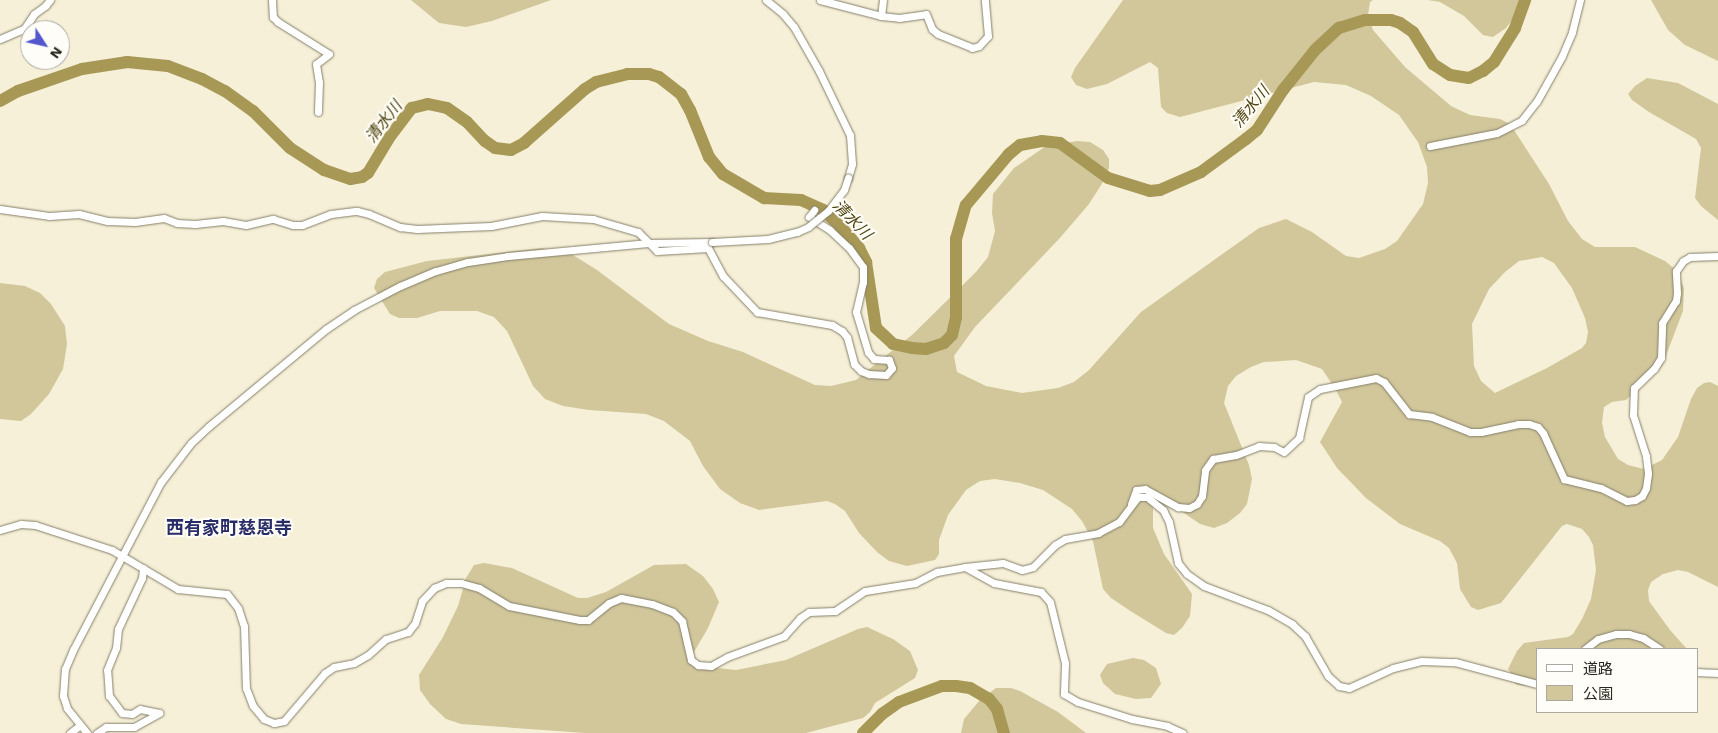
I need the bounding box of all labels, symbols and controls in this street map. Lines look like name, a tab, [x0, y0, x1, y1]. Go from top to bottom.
north arrow	[20, 20, 70, 70]
text: N	[47, 44, 66, 62]
water label: 清水川	[1228, 82, 1274, 132]
water label: 清水川	[362, 97, 406, 147]
water label: 清水川	[828, 196, 876, 244]
district label: 西有家町慈恩寺	[166, 517, 292, 539]
legend	[1536, 648, 1698, 713]
text: 道路	[1583, 660, 1613, 678]
text: 公園	[1583, 685, 1613, 703]

